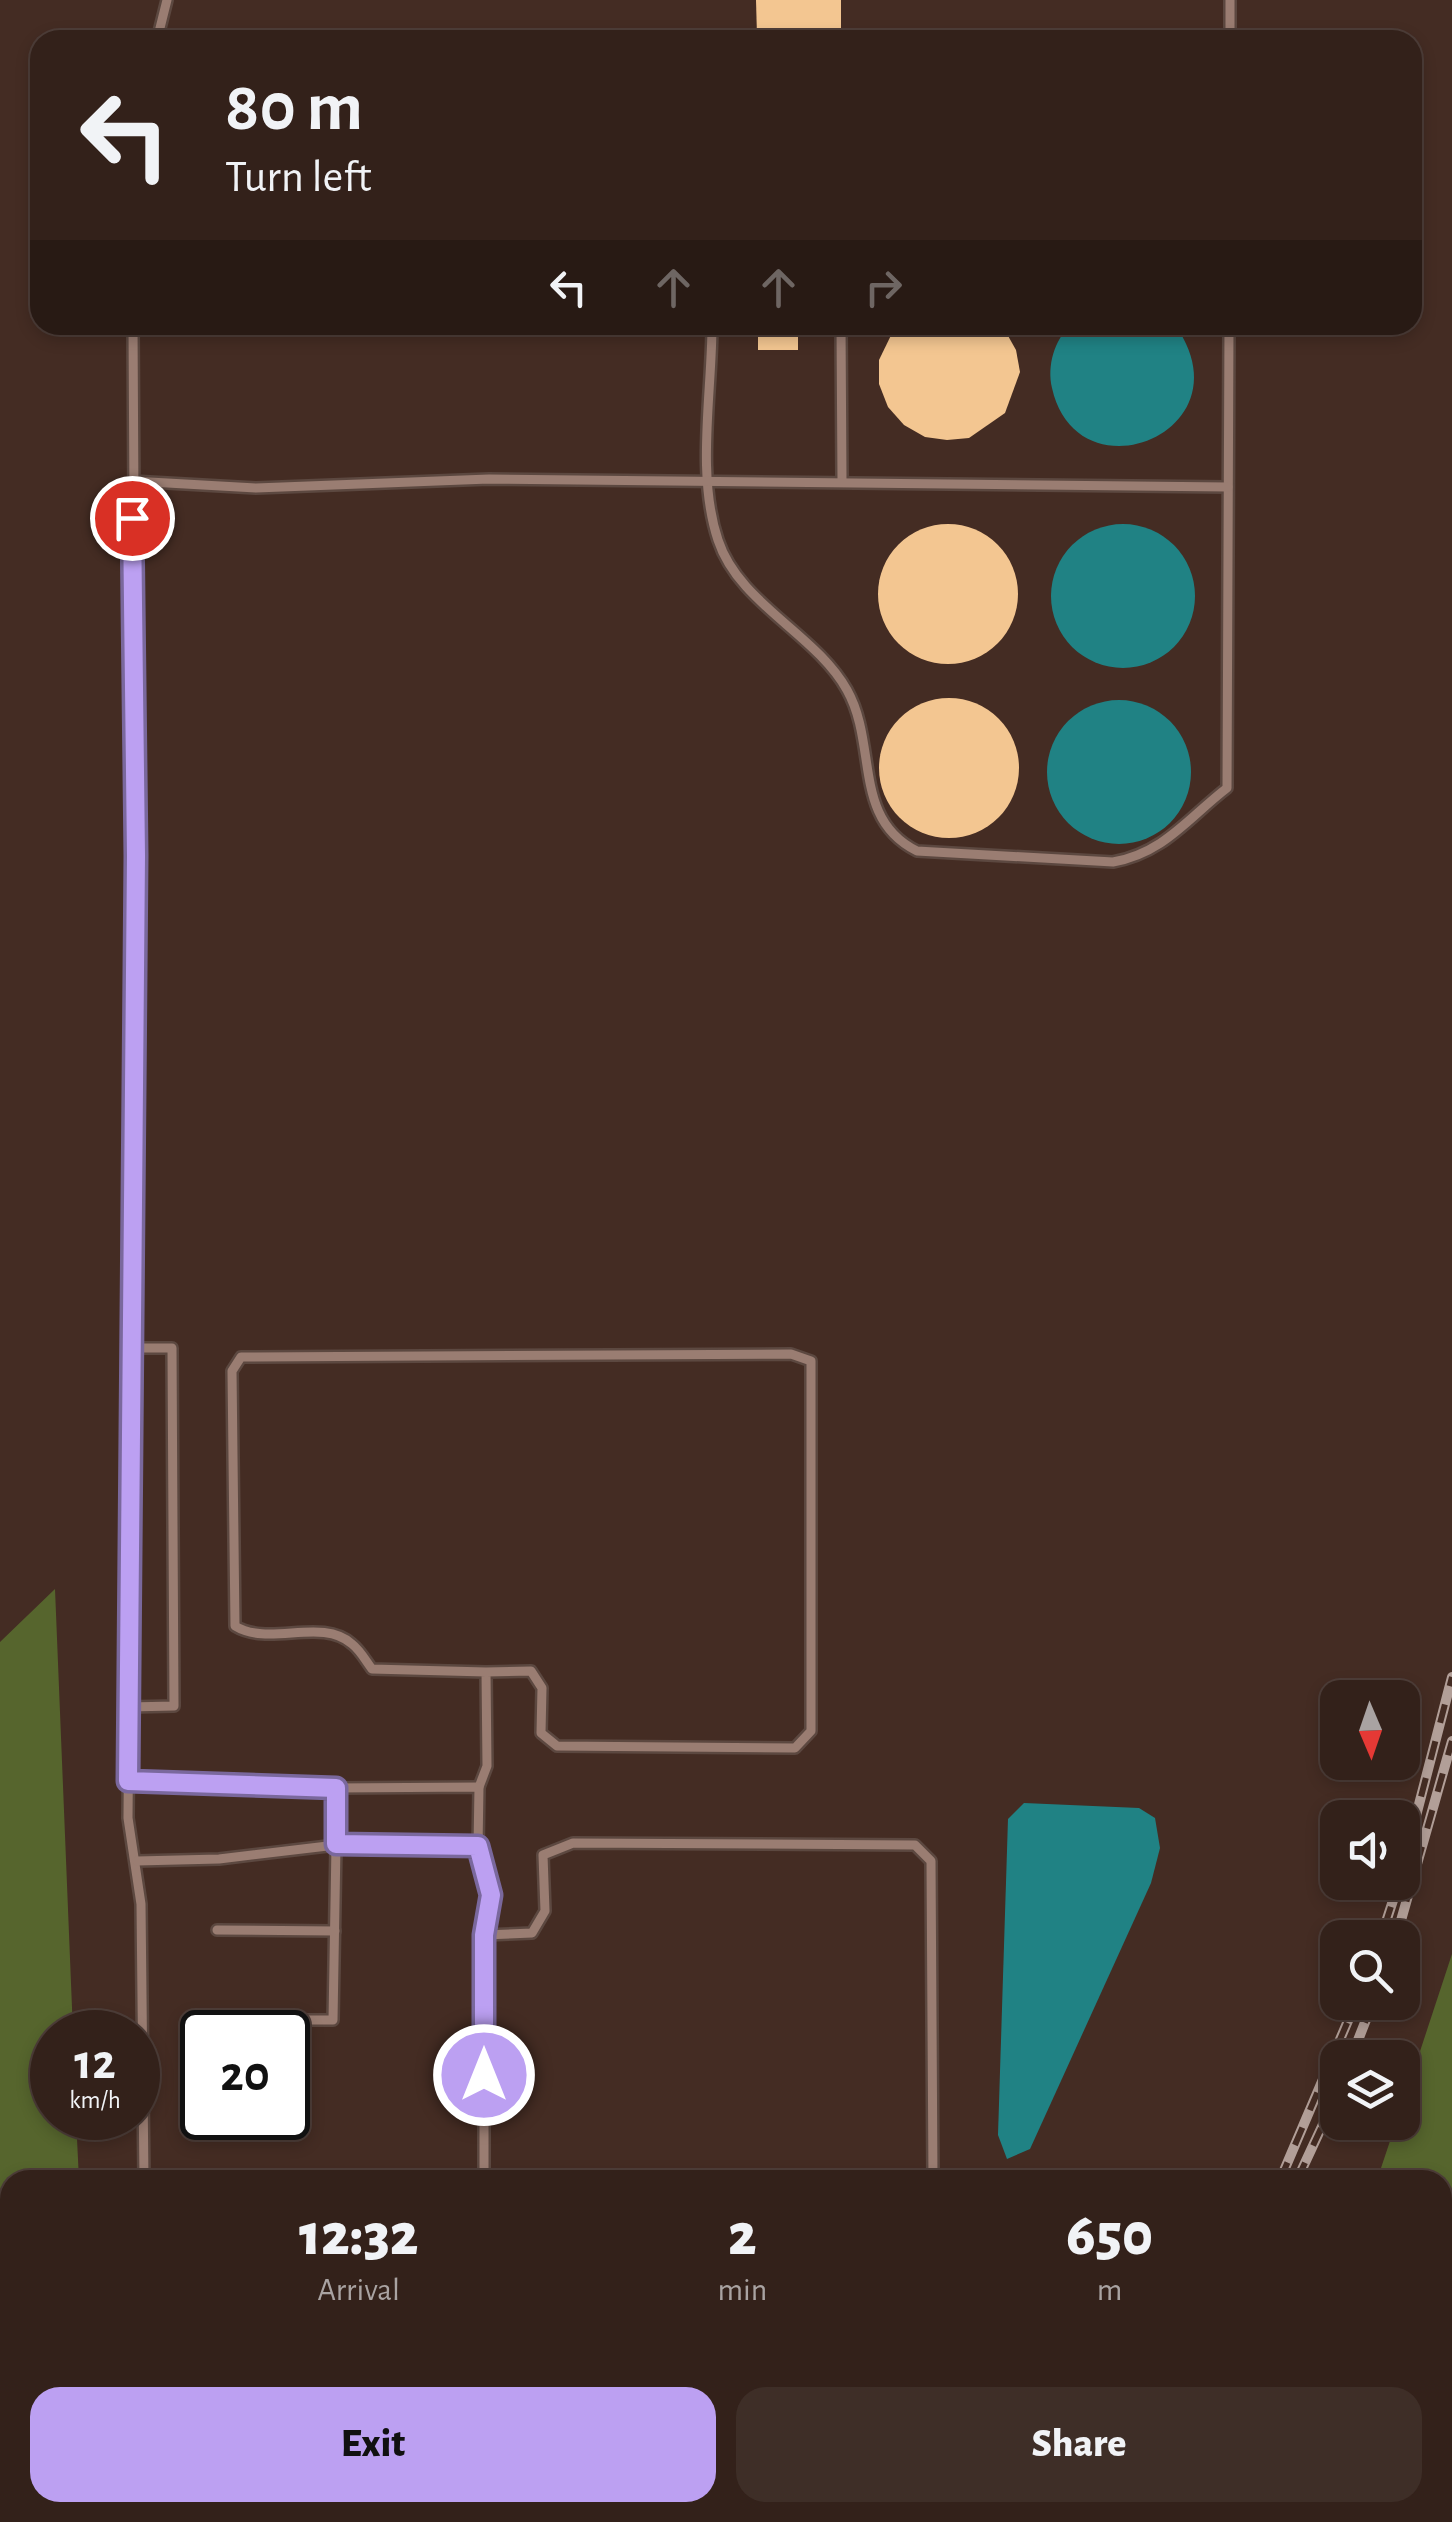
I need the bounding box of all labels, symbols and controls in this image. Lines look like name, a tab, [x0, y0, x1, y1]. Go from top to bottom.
icon: left	[60, 70, 190, 200]
text: 80 m	[225, 73, 363, 143]
text: Turn left	[225, 155, 372, 200]
icon: left	[541, 260, 596, 315]
icon: ahead	[646, 260, 701, 315]
icon: ahead	[751, 260, 806, 315]
icon: right	[856, 260, 911, 315]
pin	[90, 476, 175, 561]
icon: arrive	[105, 491, 160, 546]
north arrow	[1320, 1680, 1420, 1780]
map controls	[1320, 1680, 1420, 2140]
button: sound	[1320, 1800, 1420, 1900]
button: search	[1320, 1920, 1420, 2020]
speed limit sign: 20	[180, 2010, 310, 2140]
position arrow	[432, 2023, 536, 2127]
text: 12	[74, 2038, 116, 2088]
button: layers	[1320, 2040, 1420, 2140]
text: km/h	[69, 2088, 121, 2113]
text: 12:32	[299, 2206, 419, 2266]
text: 2	[728, 2206, 757, 2266]
text: 650	[1066, 2206, 1153, 2266]
text: Arrival	[318, 2274, 400, 2306]
text: min	[718, 2274, 767, 2306]
text: m	[1097, 2274, 1122, 2306]
button: Exit	[30, 2387, 716, 2502]
button: Share	[736, 2387, 1422, 2502]

